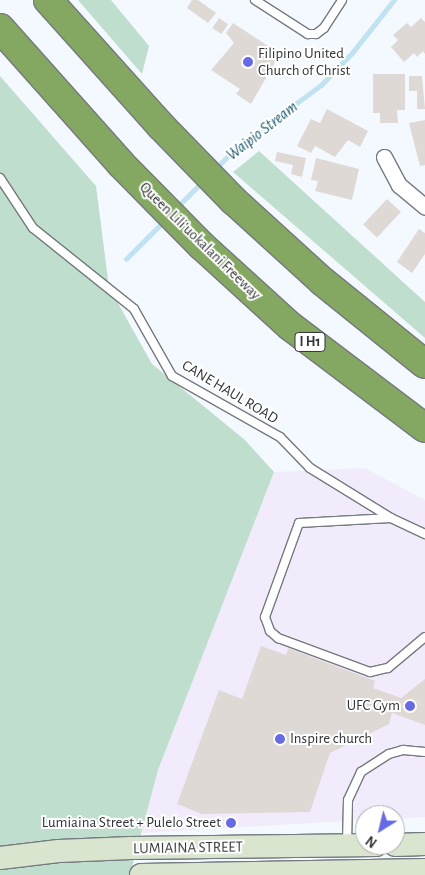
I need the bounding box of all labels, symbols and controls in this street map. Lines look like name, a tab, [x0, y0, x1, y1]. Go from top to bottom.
place label: Filipino United Church of Christ	[258, 44, 350, 79]
marker: Filipino United Church of Christ	[242, 56, 254, 68]
water label: Waipio Stream	[223, 97, 301, 165]
street label: Queen Liliʻuokalani Freeway	[136, 178, 264, 304]
road number: I H1	[294, 331, 326, 354]
street label: CANE HAUL ROAD	[179, 356, 281, 428]
place label: UFC Gym	[347, 697, 400, 715]
marker: UFC Gym	[404, 700, 416, 712]
place label: Inspire church	[290, 730, 372, 748]
marker: Inspire church	[274, 733, 286, 745]
north arrow	[355, 805, 405, 855]
place label: Lumiaina Street + Pulelo Street	[42, 814, 221, 832]
marker: Lumiaina Street + Pulelo Street	[225, 817, 237, 829]
text: N	[364, 833, 380, 850]
street label: LUMIAINA STREET	[133, 838, 243, 858]

